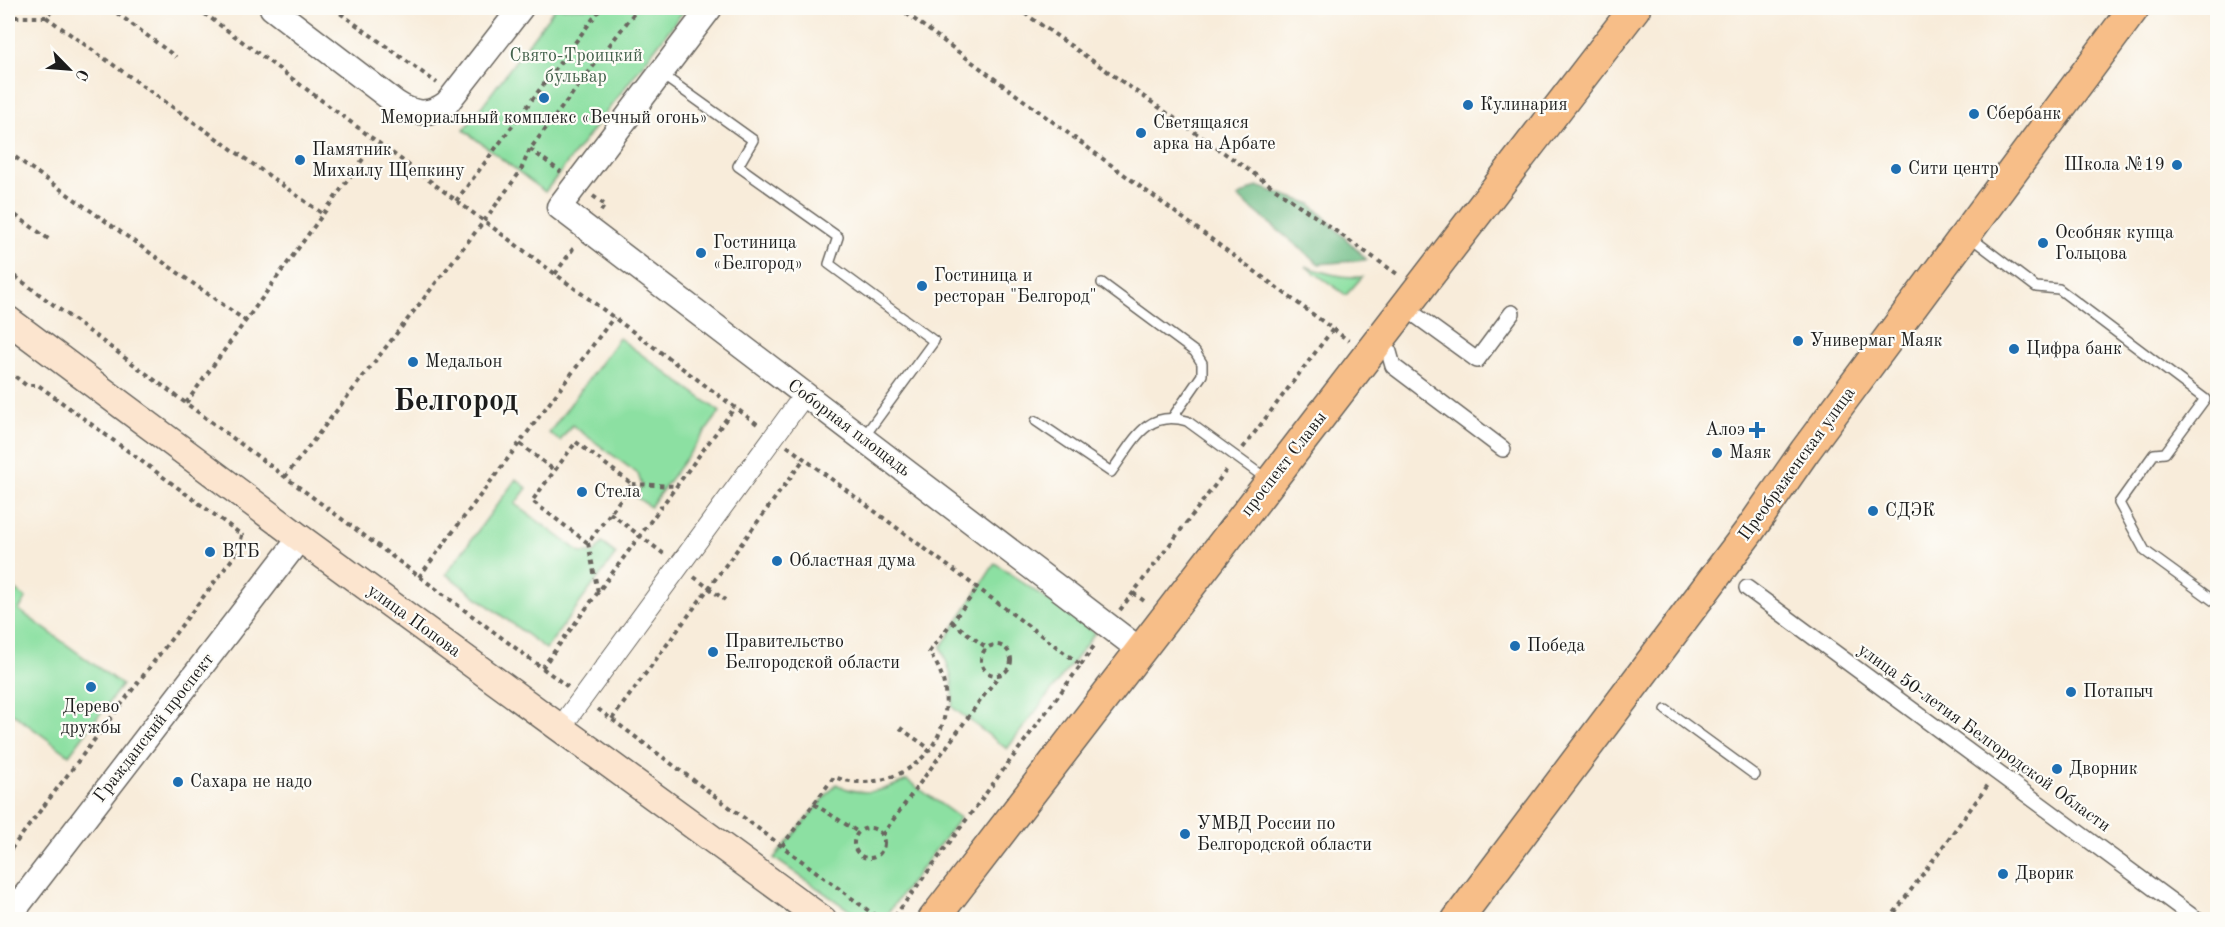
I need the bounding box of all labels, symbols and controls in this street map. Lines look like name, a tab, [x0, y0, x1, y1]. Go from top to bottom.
north arrow	[39, 39, 99, 99]
park label: Свято-Троицкий бульвар	[509, 47, 643, 86]
text: С	[71, 66, 90, 83]
marker: Мемориальный комплекс «Вечный огонь»	[537, 91, 551, 105]
place label: Кулинария	[1480, 96, 1568, 114]
marker: Кулинария	[1461, 98, 1475, 112]
place label: Сбербанк	[1986, 105, 2061, 123]
marker: Сбербанк	[1967, 107, 1981, 121]
place label: Мемориальный комплекс «Вечный огонь»	[380, 109, 708, 127]
place label: Светящаяся арка на Арбате	[1153, 114, 1276, 153]
marker: Светящаяся арка на Арбате	[1134, 126, 1148, 140]
place label: Памятник Михаилу Щепкину	[312, 141, 465, 180]
marker: Памятник Михаилу Щепкину	[293, 153, 307, 167]
place label: Школа №19	[2064, 156, 2165, 174]
marker: Школа №19	[2170, 158, 2184, 172]
place label: Сити центр	[1908, 160, 1999, 178]
marker: Сити центр	[1889, 162, 1903, 176]
place label: Особняк купца Гольцова	[2055, 224, 2174, 263]
place label: Гостиница «Белгород»	[713, 234, 803, 273]
marker: Особняк купца Гольцова	[2036, 236, 2050, 250]
marker: Гостиница «Белгород»	[694, 246, 708, 260]
place label: Гостиница и ресторан "Белгород"	[934, 267, 1097, 306]
marker: Гостиница и ресторан "Белгород"	[915, 279, 929, 293]
place label: Универмаг Маяк	[1810, 332, 1943, 350]
marker: Универмаг Маяк	[1791, 334, 1805, 348]
place label: Цифра банк	[2026, 340, 2122, 359]
marker: Цифра банк	[2007, 342, 2021, 356]
place label: Медальон	[425, 353, 502, 371]
marker: Медальон	[406, 355, 420, 369]
street label: Соборная площадь	[784, 376, 914, 480]
street label: Преображенская улица	[1735, 384, 1859, 544]
district label: Белгород	[394, 387, 518, 417]
street label: проспект Славы	[1238, 408, 1330, 520]
place label: Алоэ	[1705, 421, 1745, 439]
marker: Алоэ	[1750, 423, 1764, 437]
place label: Маяк	[1729, 444, 1771, 462]
marker: Маяк	[1710, 446, 1724, 460]
place label: Стела	[594, 483, 641, 501]
marker: Стела	[575, 485, 589, 499]
place label: СДЭК	[1885, 502, 1935, 520]
marker: СДЭК	[1866, 504, 1880, 518]
place label: ВТБ	[222, 543, 260, 561]
marker: ВТБ	[203, 545, 217, 559]
place label: Областная дума	[789, 552, 916, 570]
marker: Областная дума	[770, 554, 784, 568]
street label: улица Попова	[364, 581, 464, 661]
place label: Правительство Белгородской области	[725, 633, 900, 672]
place label: Победа	[1527, 637, 1585, 655]
marker: Победа	[1508, 639, 1522, 653]
street label: улица 50-летия Белгородской Области	[1854, 640, 2114, 836]
marker: Правительство Белгородской области	[706, 645, 720, 659]
street label: Гражданский проспект	[90, 650, 218, 806]
marker: Дерево дружбы	[84, 680, 98, 694]
place label: Потапыч	[2083, 683, 2153, 701]
marker: Потапыч	[2064, 685, 2078, 699]
place label: Дерево дружбы	[61, 698, 121, 737]
place label: Дворник	[2069, 760, 2138, 778]
marker: Дворник	[2050, 762, 2064, 776]
place label: Сахара не надо	[190, 773, 312, 791]
marker: Сахара не надо	[171, 775, 185, 789]
place label: УМВД России по Белгородской области	[1197, 815, 1372, 854]
marker: УМВД России по Белгородской области	[1178, 827, 1192, 841]
place label: Дворик	[2015, 865, 2074, 883]
marker: Дворик	[1996, 867, 2010, 881]

